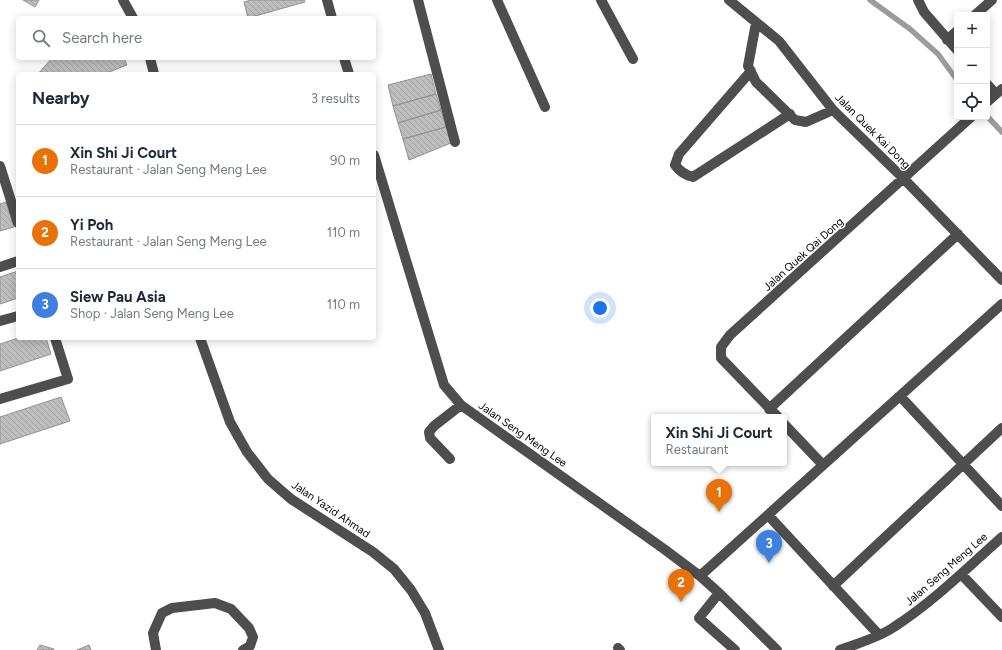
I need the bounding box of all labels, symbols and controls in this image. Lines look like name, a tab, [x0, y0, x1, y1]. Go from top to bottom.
map controls	[954, 12, 990, 120]
button: +	[954, 12, 990, 48]
search box	[16, 16, 376, 60]
icon: search	[30, 27, 52, 49]
text: Search here	[62, 29, 142, 47]
button: −	[954, 48, 990, 84]
button: locate	[954, 84, 990, 120]
text: Nearby	[32, 88, 90, 108]
text: 3 results	[311, 91, 360, 106]
street label: Jalan Quek Kai Dong	[832, 91, 913, 172]
text: Xin Shi Ji Court	[70, 144, 177, 162]
text: 1	[42, 153, 48, 168]
text: 90 m	[330, 153, 360, 168]
text: Restaurant · Jalan Seng Meng Lee	[70, 162, 267, 177]
street label: Jalan Quek Qai Dong	[761, 215, 846, 294]
text: Yi Poh	[70, 216, 113, 234]
text: 2	[41, 225, 49, 240]
text: 110 m	[327, 225, 360, 240]
text: Restaurant · Jalan Seng Meng Lee	[70, 234, 267, 249]
text: Siew Pau Asia	[70, 288, 166, 306]
text: 3	[41, 297, 49, 312]
text: 110 m	[327, 297, 360, 312]
your location	[590, 298, 610, 318]
text: Shop · Jalan Seng Meng Lee	[70, 306, 234, 321]
street label: Jalan Seng Meng Lee	[476, 399, 569, 470]
popup	[651, 414, 787, 466]
text: Xin Shi Ji Court	[666, 424, 772, 442]
text: Restaurant	[666, 442, 729, 457]
street label: Jalan Yazid Ahmad	[289, 478, 372, 540]
pin: 1	[706, 479, 732, 512]
pin: 3	[756, 530, 782, 563]
street label: Jalan Seng Meng Lee	[903, 530, 990, 609]
pin: 2	[668, 569, 694, 602]

